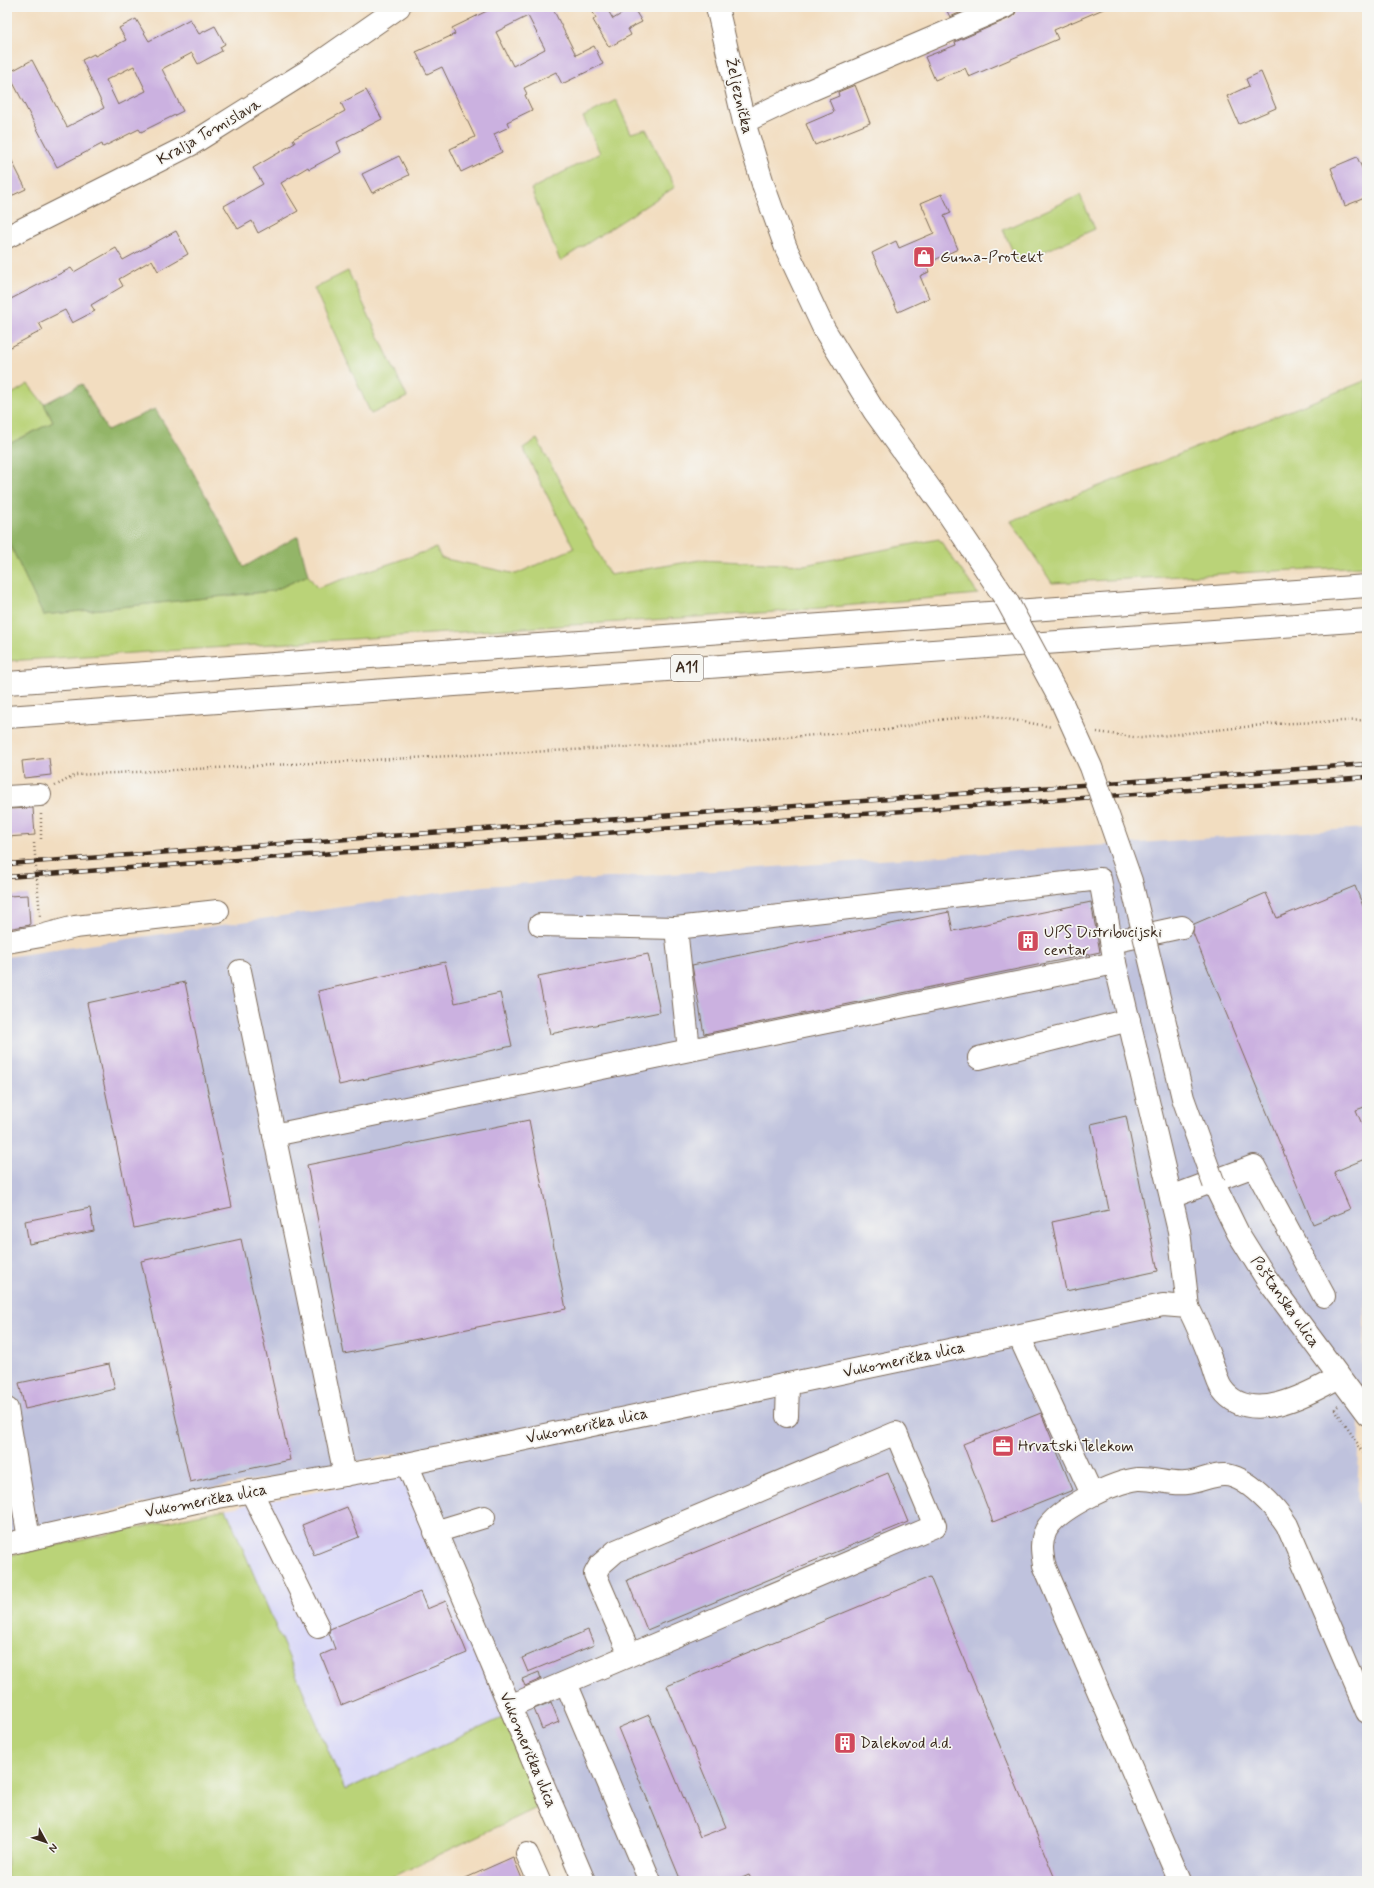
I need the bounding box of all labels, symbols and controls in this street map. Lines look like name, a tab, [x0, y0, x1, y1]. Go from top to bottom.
street label: Željeznička	[720, 56, 758, 136]
street label: Kralja Tomislava	[153, 94, 265, 170]
shop icon: Guma-Protekt	[911, 244, 937, 270]
place label: Guma-Protekt	[940, 247, 1045, 268]
road number: A11	[671, 655, 703, 681]
place label: UPS Distribucijski centar	[1044, 922, 1162, 961]
building icon: UPS Distribucijski centar	[1015, 928, 1041, 954]
street label: Poštanska ulica	[1246, 1252, 1324, 1352]
street label: Vukomerička ulica	[841, 1337, 967, 1383]
street label: Vukomerička ulica	[524, 1403, 650, 1449]
office icon: Hrvatski Telekom	[990, 1433, 1016, 1459]
place label: Hrvatski Telekom	[1018, 1436, 1134, 1457]
street label: Vukomerička ulica	[143, 1479, 269, 1523]
street label: Vukomerička ulica	[494, 1689, 562, 1811]
building icon: Dalekovod d.d.	[832, 1730, 858, 1756]
place label: Dalekovod d.d.	[860, 1733, 952, 1754]
north arrow	[26, 1822, 66, 1862]
text: N	[45, 1840, 61, 1855]

